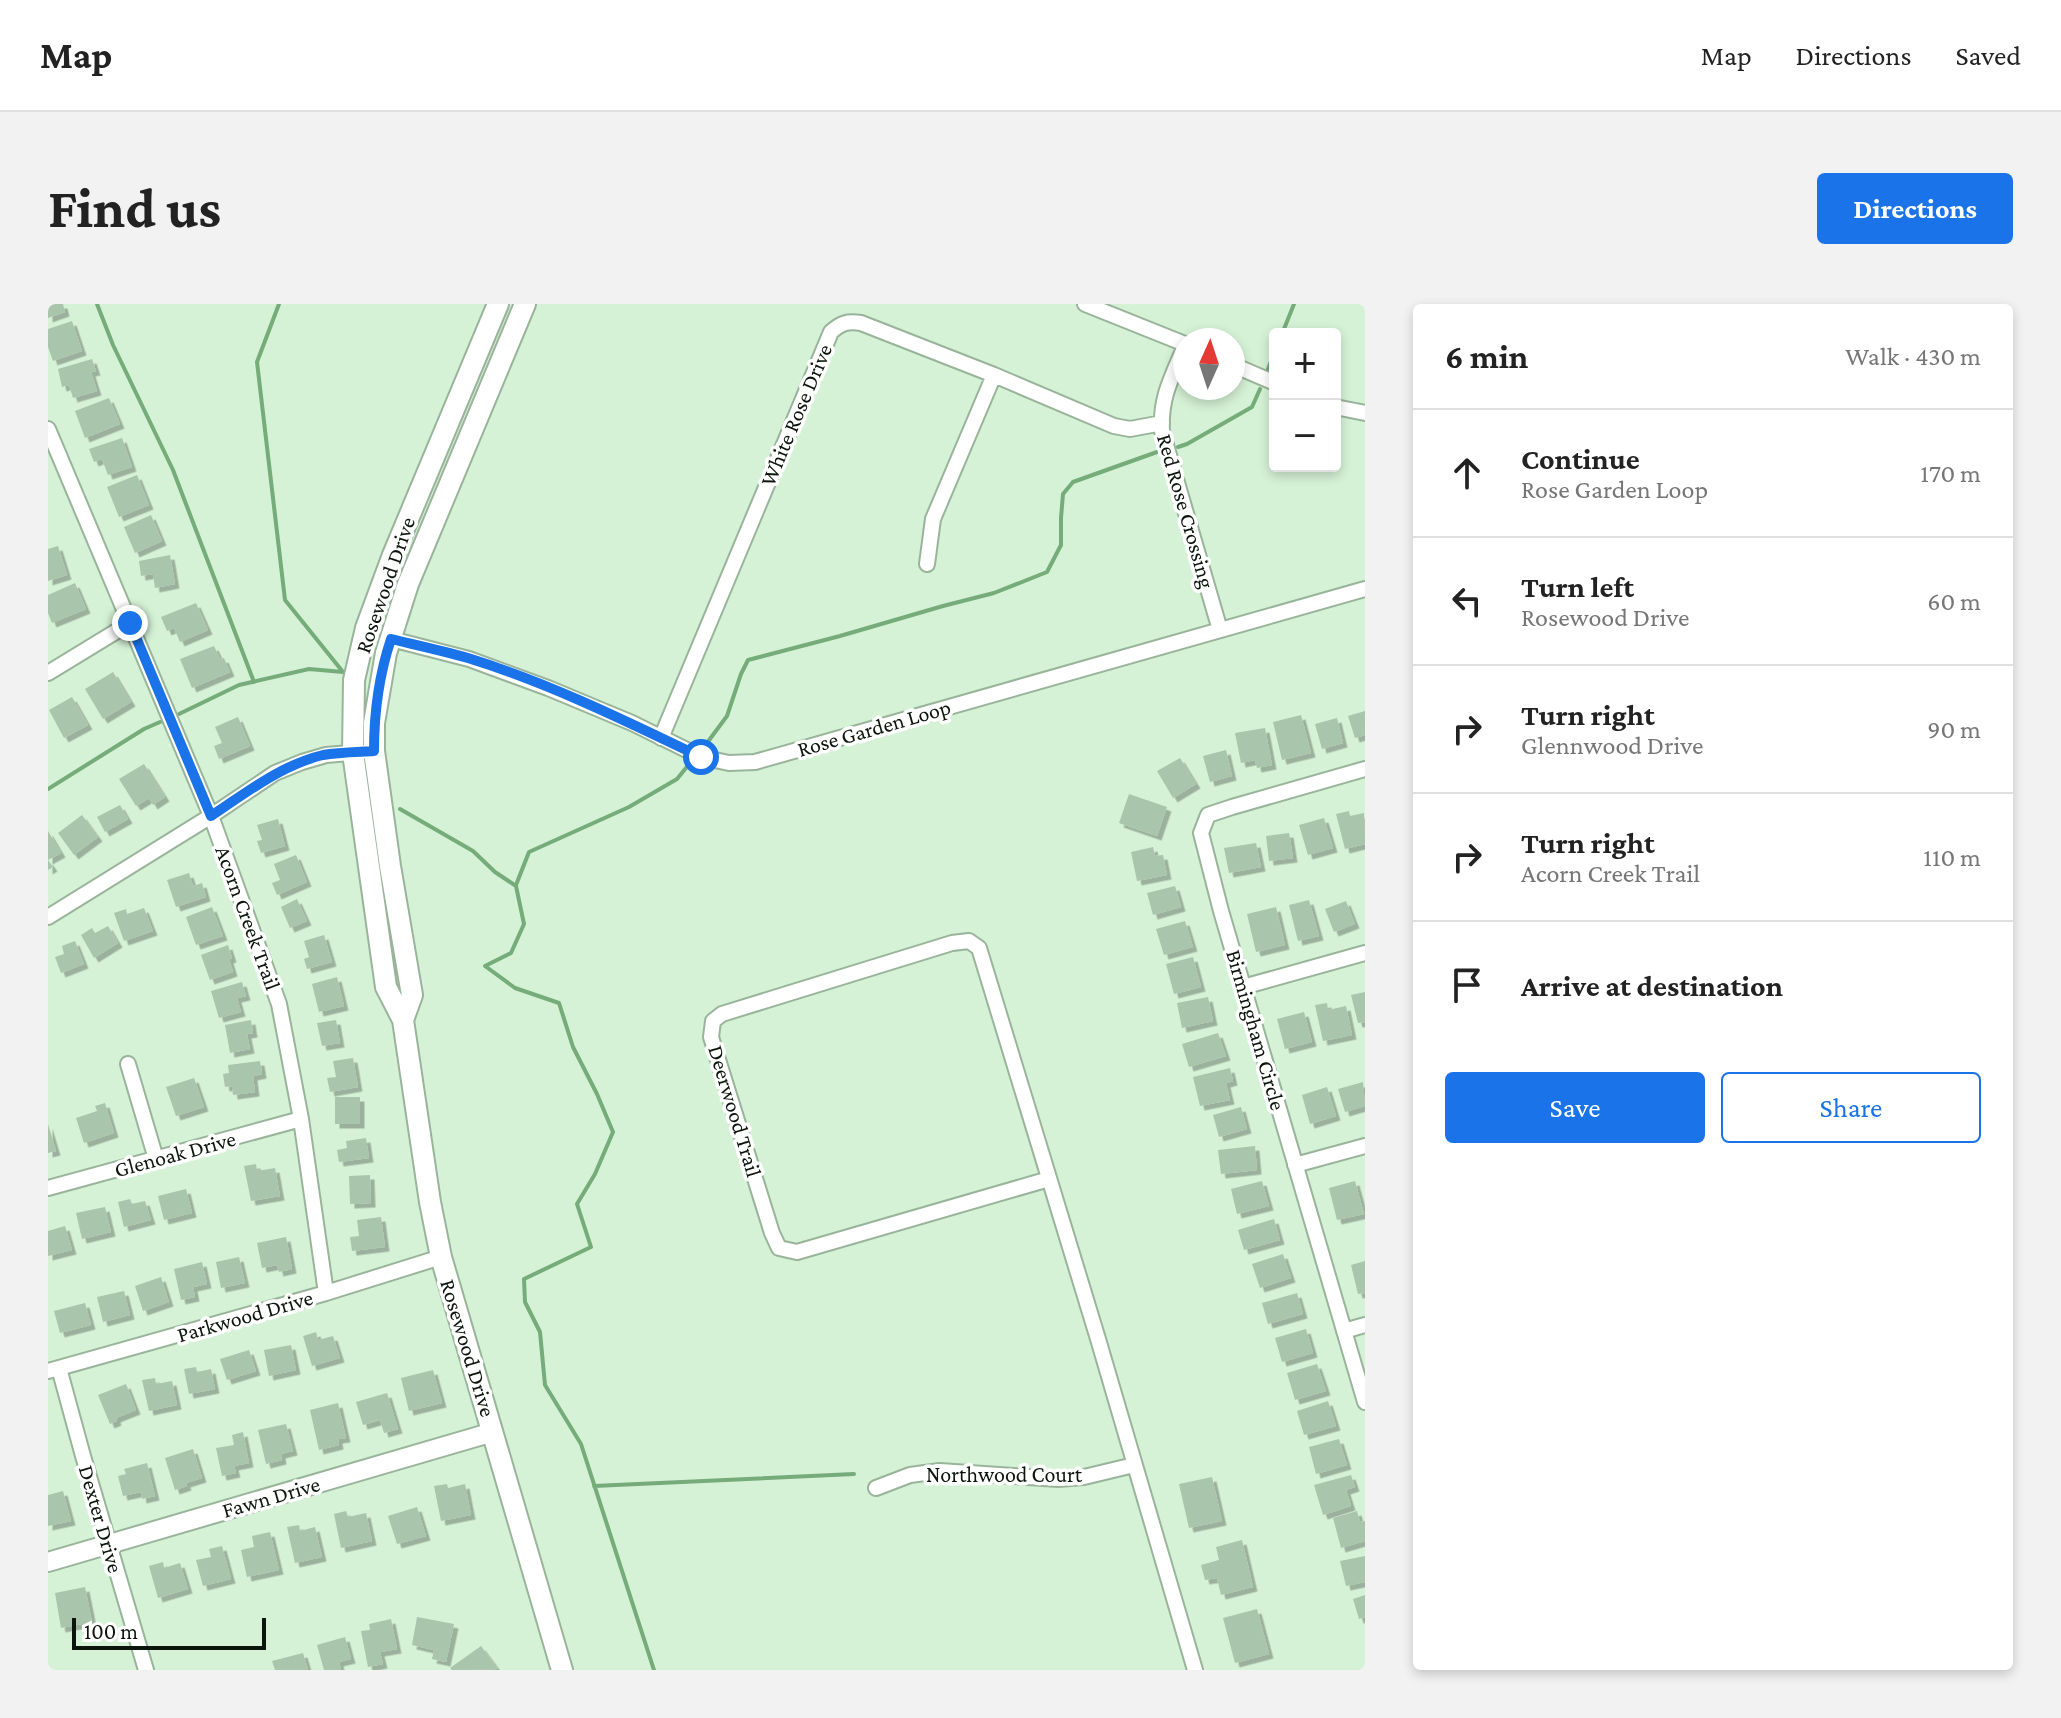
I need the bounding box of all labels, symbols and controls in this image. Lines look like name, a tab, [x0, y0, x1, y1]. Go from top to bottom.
text: Map	[40, 34, 113, 76]
text: Map	[1701, 40, 1752, 71]
text: Directions	[1796, 40, 1911, 71]
text: Saved	[1955, 40, 2021, 71]
button: Directions	[1817, 173, 2013, 244]
text: Find us	[48, 177, 221, 239]
north arrow	[1173, 328, 1245, 400]
map controls	[1269, 328, 1341, 472]
button: +	[1269, 328, 1341, 400]
text: 6 min	[1445, 338, 1528, 375]
street label: White Rose Drive	[755, 340, 837, 490]
text: Walk · 430 m	[1845, 342, 1981, 371]
button: −	[1269, 400, 1341, 472]
street label: Red Rose Crossing	[1152, 431, 1220, 591]
text: Continue	[1521, 442, 1640, 475]
icon: ahead	[1445, 451, 1489, 495]
text: 170 m	[1920, 459, 1981, 488]
text: Rose Garden Loop	[1521, 475, 1708, 504]
street label: Rosewood Drive	[350, 514, 420, 656]
text: Turn left	[1521, 570, 1634, 603]
icon: left	[1445, 579, 1489, 623]
text: 60 m	[1927, 587, 1981, 616]
text: Rosewood Drive	[1521, 603, 1689, 632]
route end	[112, 605, 148, 641]
street label: Rose Garden Loop	[794, 694, 954, 762]
text: Turn right	[1521, 698, 1655, 731]
icon: right	[1445, 707, 1489, 751]
text: 90 m	[1927, 715, 1981, 744]
text: Glennwood Drive	[1521, 731, 1703, 760]
route start	[683, 739, 719, 775]
text: Turn right	[1521, 826, 1655, 859]
icon: right	[1445, 835, 1489, 879]
street label: Acorn Creek Trail	[210, 843, 286, 994]
text: 110 m	[1923, 843, 1981, 872]
text: Acorn Creek Trail	[1521, 859, 1700, 888]
street label: Birmingham Circle	[1221, 947, 1291, 1113]
icon: arrive	[1445, 963, 1489, 1007]
text: Arrive at destination	[1521, 969, 1783, 1002]
street label: Deerwood Trail	[703, 1042, 767, 1180]
button: Save	[1445, 1072, 1705, 1143]
button: Share	[1721, 1072, 1981, 1143]
street label: Glenoak Drive	[112, 1126, 238, 1182]
street label: Rosewood Drive	[435, 1276, 501, 1420]
street label: Parkwood Drive	[174, 1285, 316, 1347]
street label: Dexter Drive	[74, 1462, 128, 1576]
street label: Northwood Court	[926, 1462, 1083, 1487]
street label: Fawn Drive	[219, 1471, 323, 1523]
scale bar	[72, 1614, 266, 1650]
text: 100 m	[84, 1619, 138, 1644]

